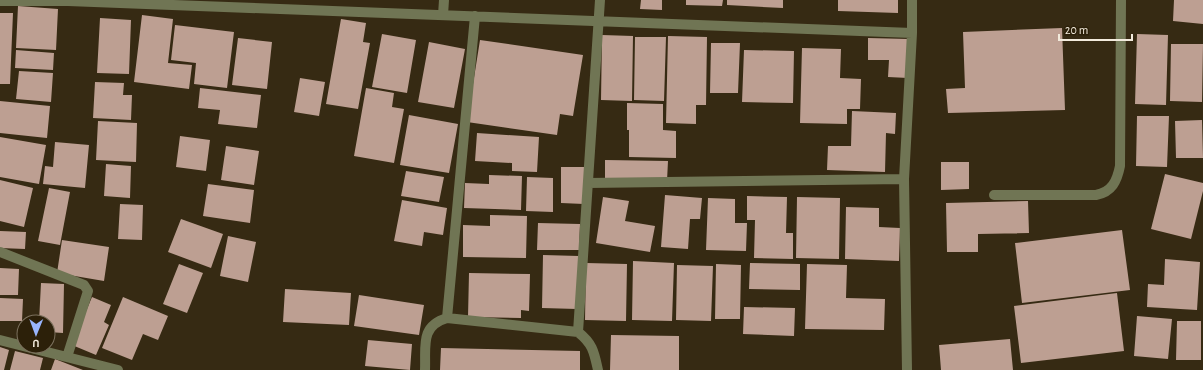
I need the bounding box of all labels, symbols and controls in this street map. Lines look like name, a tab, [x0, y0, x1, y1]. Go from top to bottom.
scale bar	[1059, 16, 1132, 42]
text: 20 m	[1065, 24, 1088, 36]
north arrow	[16, 314, 56, 354]
text: U	[32, 338, 39, 349]

